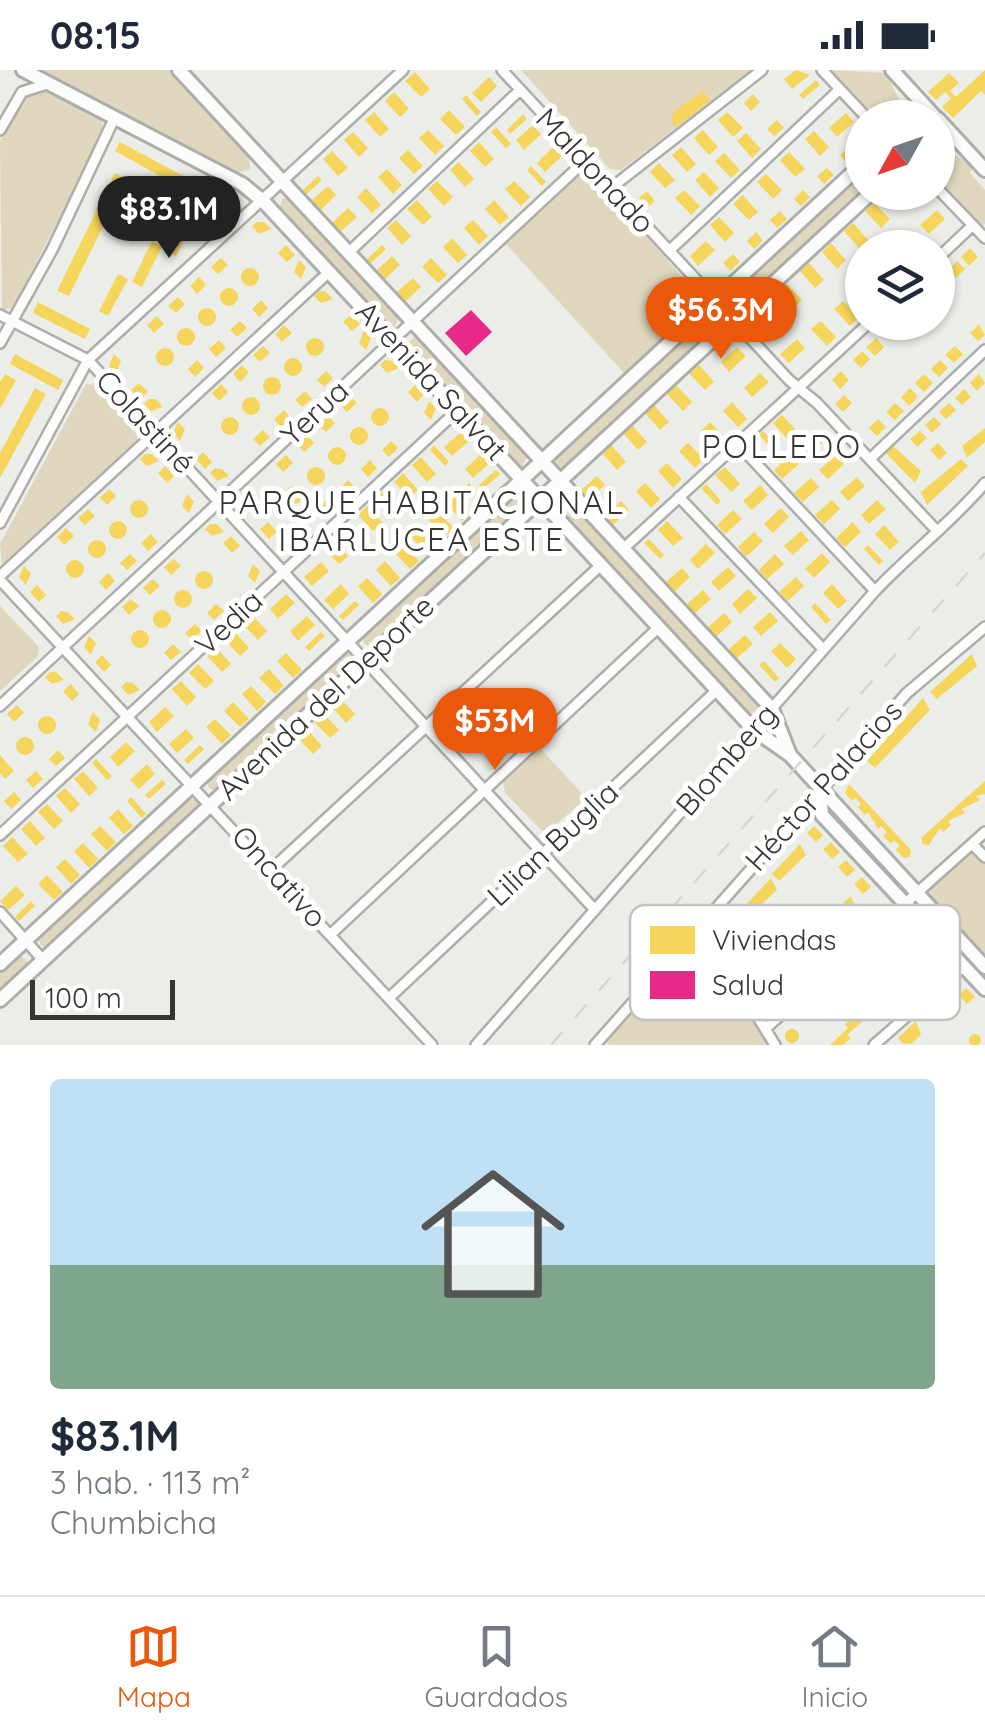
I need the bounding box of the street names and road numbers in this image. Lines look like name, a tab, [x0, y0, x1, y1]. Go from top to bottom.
street label: Maldonado	[528, 100, 663, 241]
street label: Avenida Salvat	[348, 292, 515, 468]
street label: Colastiné	[88, 362, 203, 481]
street label: Yerua	[272, 371, 356, 453]
street label: Vedia	[186, 581, 270, 663]
street label: Avenida del Deporte	[209, 587, 442, 808]
street label: Héctor Palacios	[736, 692, 910, 879]
street label: Blomberg	[667, 695, 785, 823]
street label: Lilian Buglia	[479, 773, 626, 914]
street label: Oncativo	[224, 817, 336, 935]

